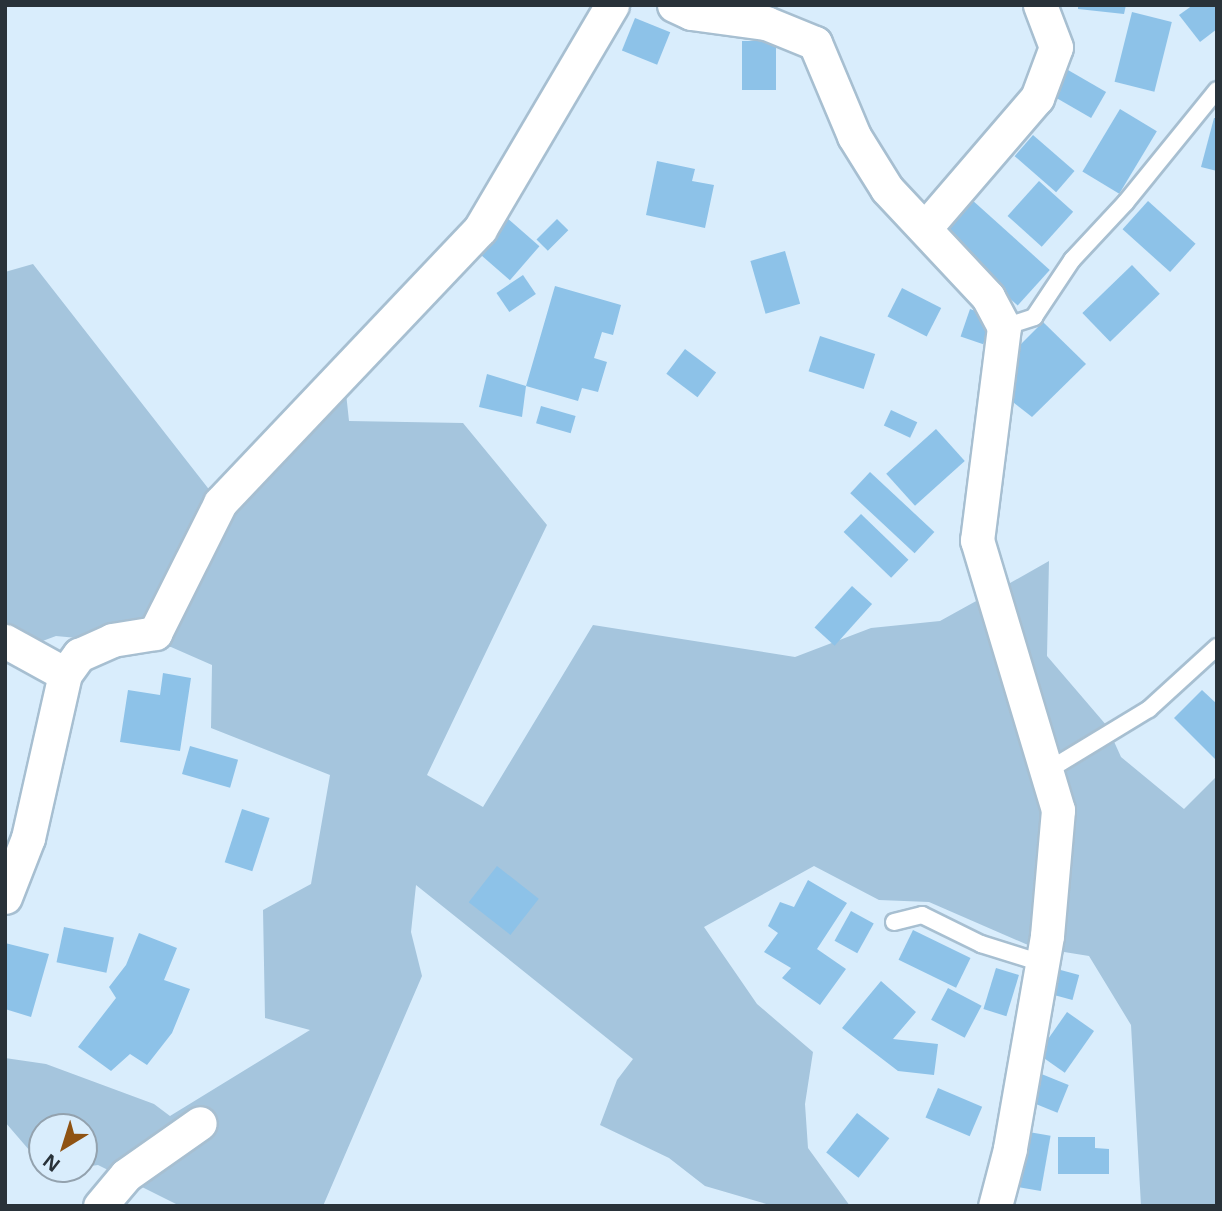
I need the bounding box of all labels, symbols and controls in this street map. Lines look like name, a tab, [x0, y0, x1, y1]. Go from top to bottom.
north arrow	[28, 1113, 98, 1183]
text: N	[37, 1148, 65, 1178]

